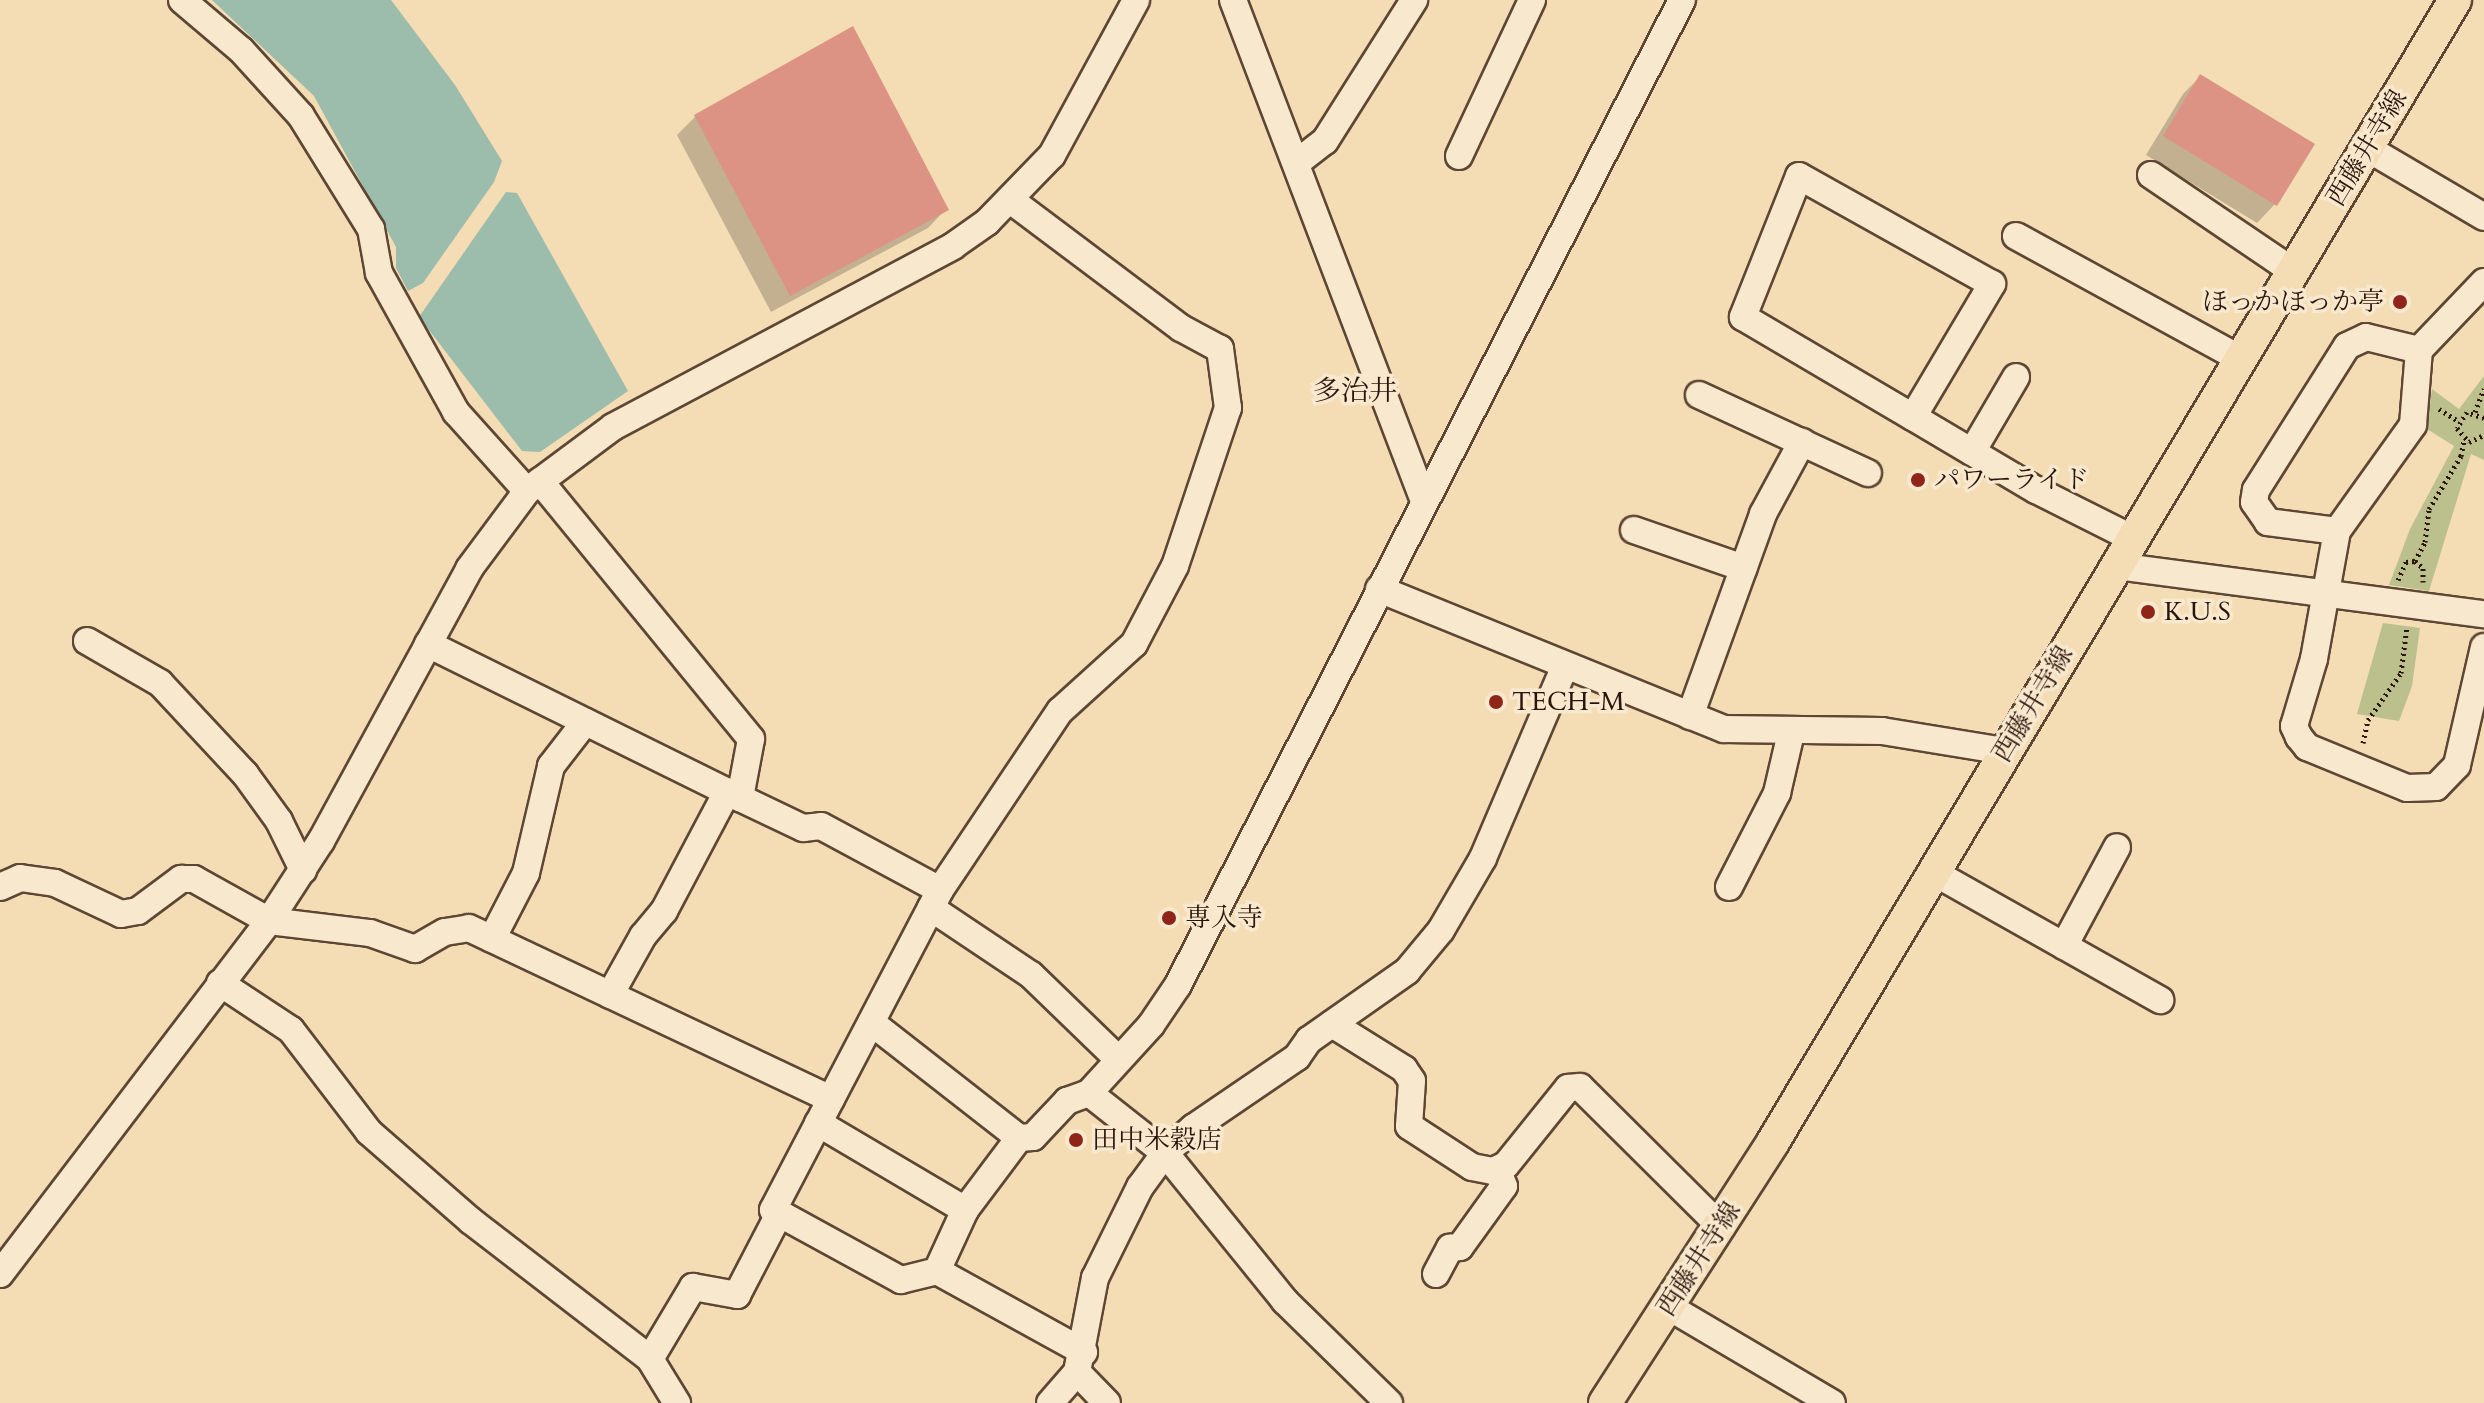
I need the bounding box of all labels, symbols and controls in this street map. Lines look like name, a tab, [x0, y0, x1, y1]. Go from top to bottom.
street label: 西藤井寺線	[2320, 84, 2414, 212]
place label: ほっかほっか亭	[2202, 286, 2384, 318]
marker: ほっかほっか亭	[2391, 293, 2409, 311]
district label: 多治井	[1313, 374, 1397, 408]
place label: パワーライド	[1934, 464, 2090, 496]
marker: パワーライド	[1909, 471, 1927, 489]
place label: K.U.S	[2164, 596, 2231, 628]
marker: K.U.S	[2139, 603, 2157, 621]
street label: 西藤井寺線	[1986, 640, 2080, 768]
place label: TECH-M	[1512, 686, 1625, 718]
marker: TECH-M	[1487, 693, 1505, 711]
place label: 専入寺	[1185, 902, 1263, 934]
marker: 専入寺	[1160, 909, 1178, 927]
place label: 田中米穀店	[1092, 1124, 1222, 1156]
marker: 田中米穀店	[1067, 1131, 1085, 1149]
street label: 西藤井寺線	[1651, 1196, 1747, 1322]

